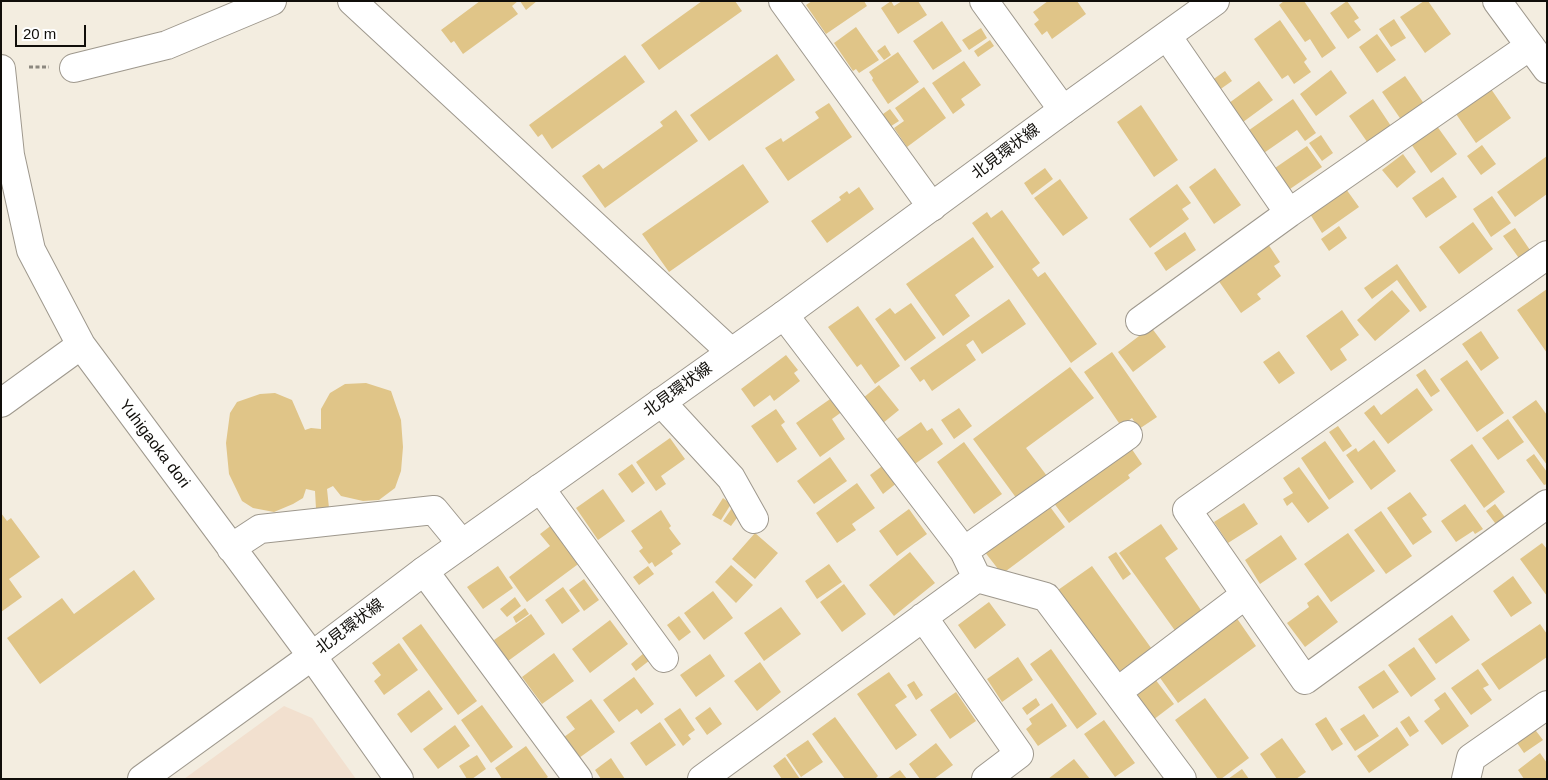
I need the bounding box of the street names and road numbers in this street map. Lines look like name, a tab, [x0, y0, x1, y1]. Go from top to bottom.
street label: 北見環状線	[968, 120, 1044, 184]
street label: 北見環状線	[640, 359, 716, 421]
street label: Yuhigaoka dori	[114, 396, 194, 492]
street label: 北見環状線	[312, 595, 388, 659]

